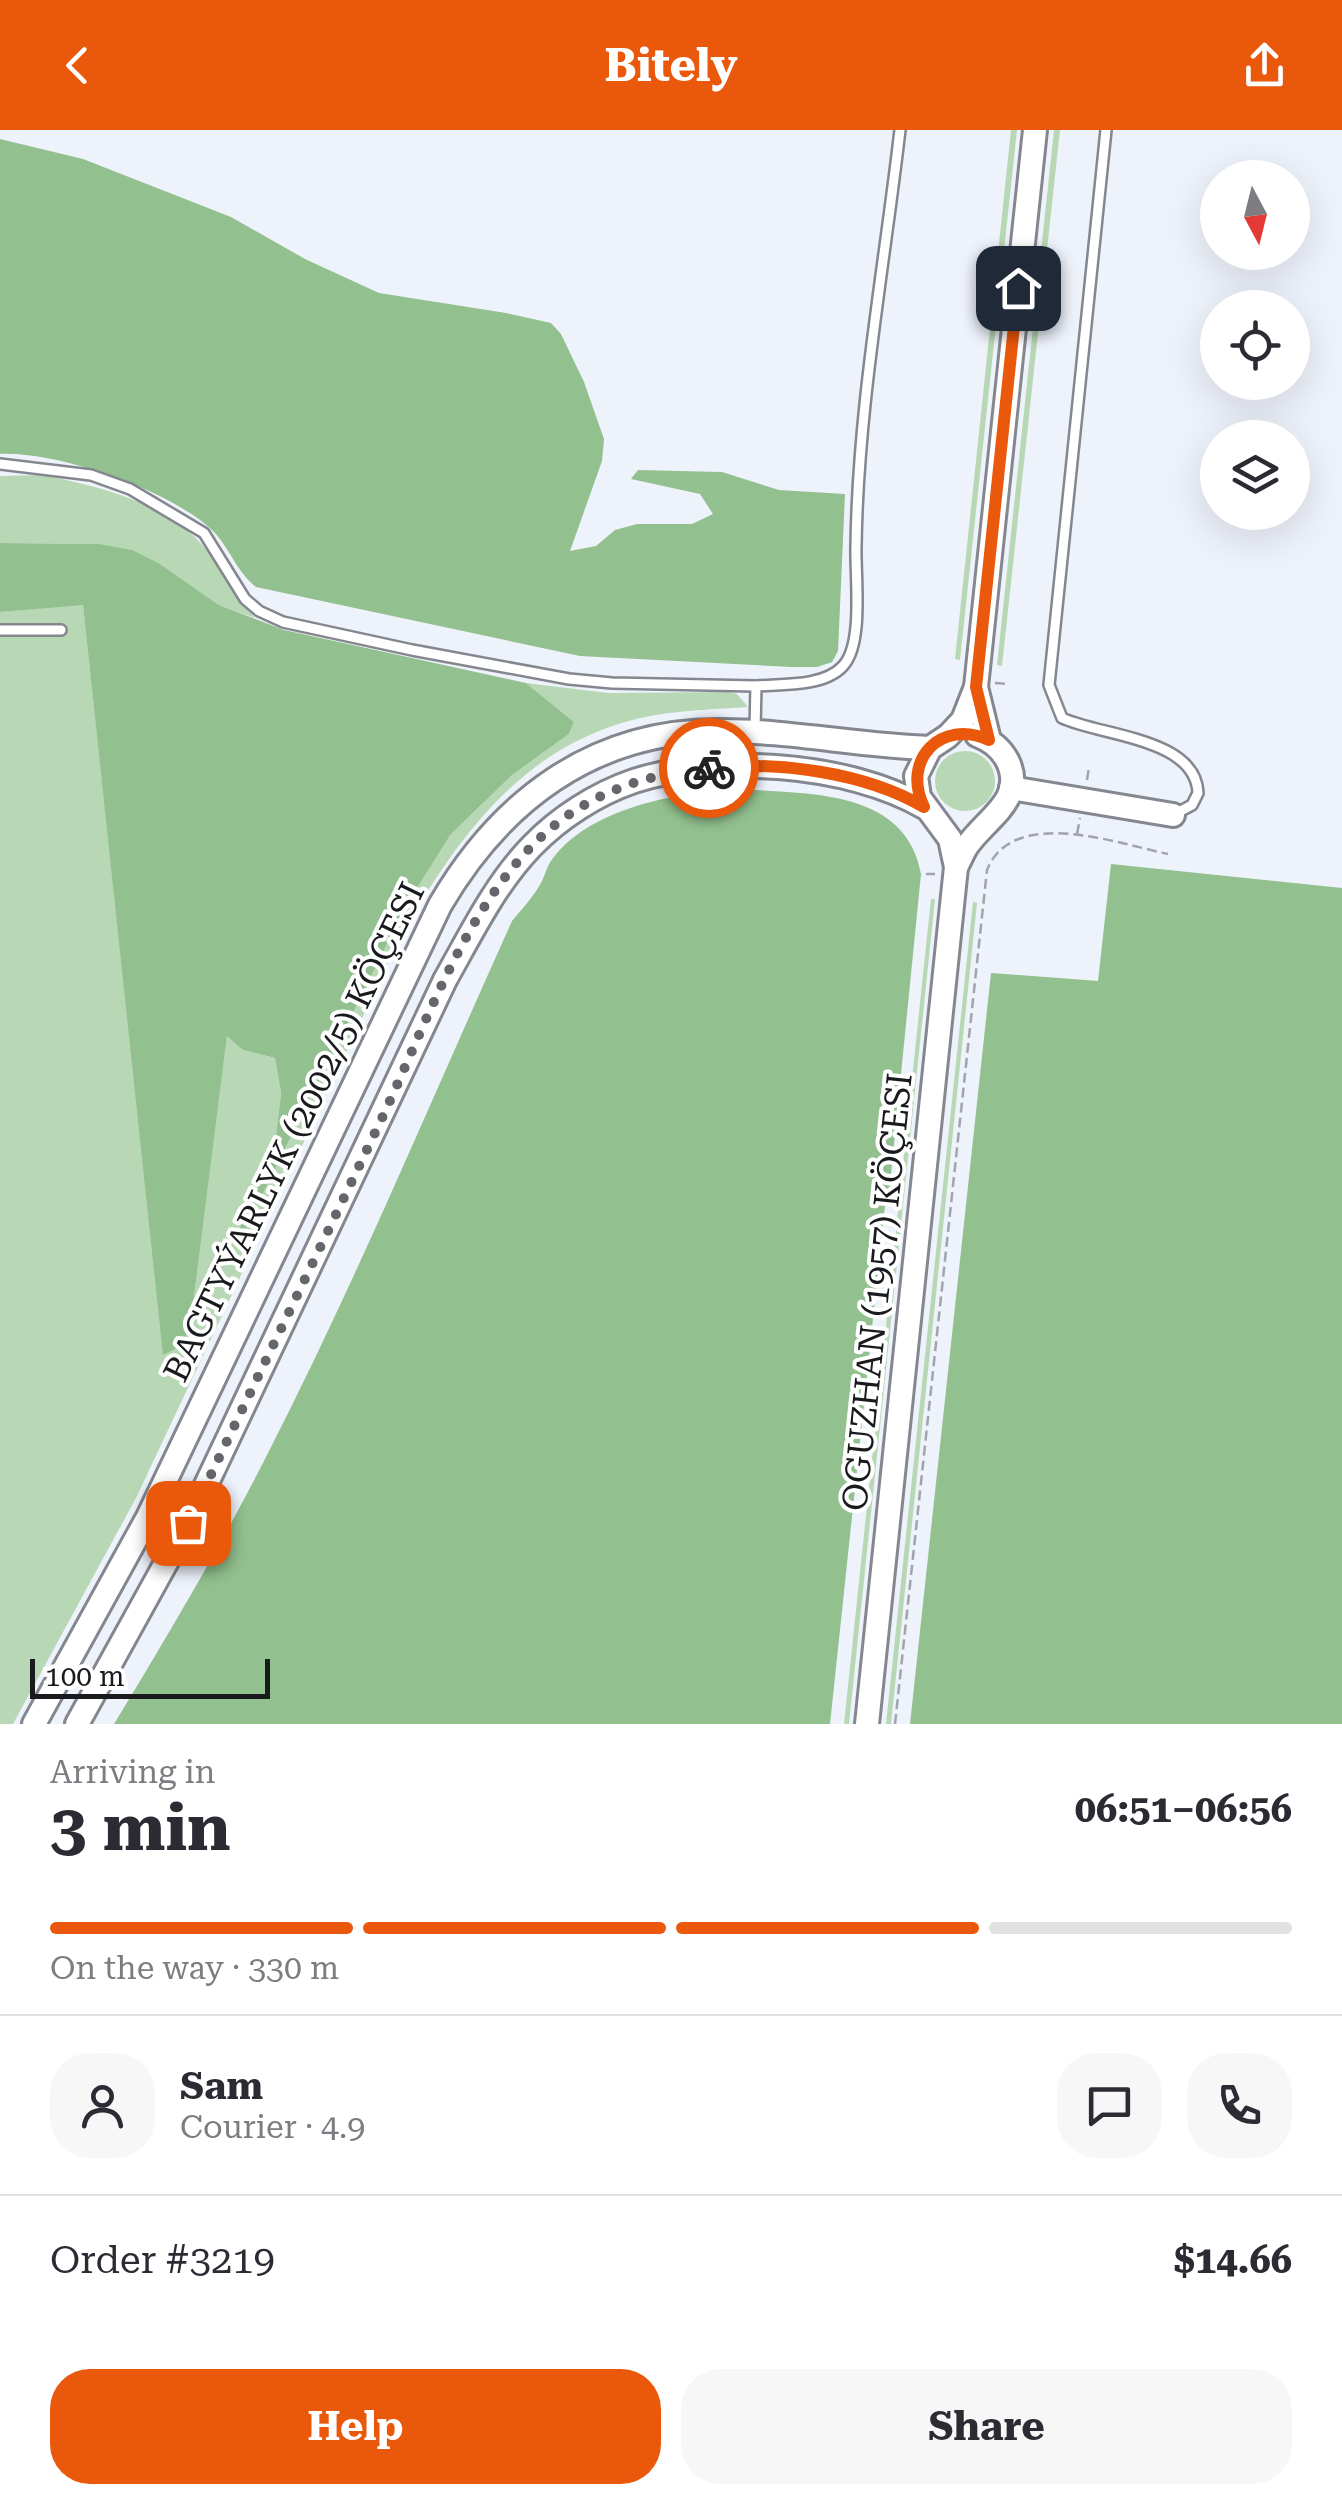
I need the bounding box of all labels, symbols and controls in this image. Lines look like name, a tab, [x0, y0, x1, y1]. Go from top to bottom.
icon: back	[50, 38, 105, 93]
icon: share	[1237, 38, 1292, 93]
text: Bitely	[604, 39, 738, 92]
north arrow	[1200, 160, 1310, 270]
map controls	[1200, 160, 1310, 530]
pin	[976, 246, 1061, 331]
icon: home	[991, 261, 1046, 316]
button: locate	[1200, 290, 1310, 400]
button: layers	[1200, 420, 1310, 530]
courier	[659, 718, 759, 818]
icon: bike	[682, 741, 737, 796]
street label: BAGTYÝARLYK (2002/5) KÖÇESI	[155, 876, 433, 1388]
street label: OGUZHAN (1957) KÖÇESI	[834, 1071, 921, 1513]
pin	[146, 1481, 231, 1566]
icon: bag	[161, 1496, 216, 1551]
scale bar	[30, 1654, 270, 1698]
text: 100 m	[45, 1660, 125, 1693]
text: Arriving in	[50, 1753, 215, 1791]
text: 06:51–06:56	[1075, 1787, 1292, 1831]
text: 3 min	[50, 1790, 231, 1866]
text: On the way · 330 m	[50, 1949, 339, 1987]
button: person	[50, 2053, 155, 2158]
button: chat	[1057, 2053, 1162, 2158]
button: phone	[1187, 2053, 1292, 2158]
text: Sam	[180, 2064, 263, 2108]
text: Courier · 4.9	[180, 2108, 365, 2146]
text: Order #3219	[50, 2238, 275, 2282]
text: $14.66	[1174, 2238, 1292, 2282]
button: Help	[50, 2369, 661, 2484]
button: Share	[681, 2369, 1292, 2484]

